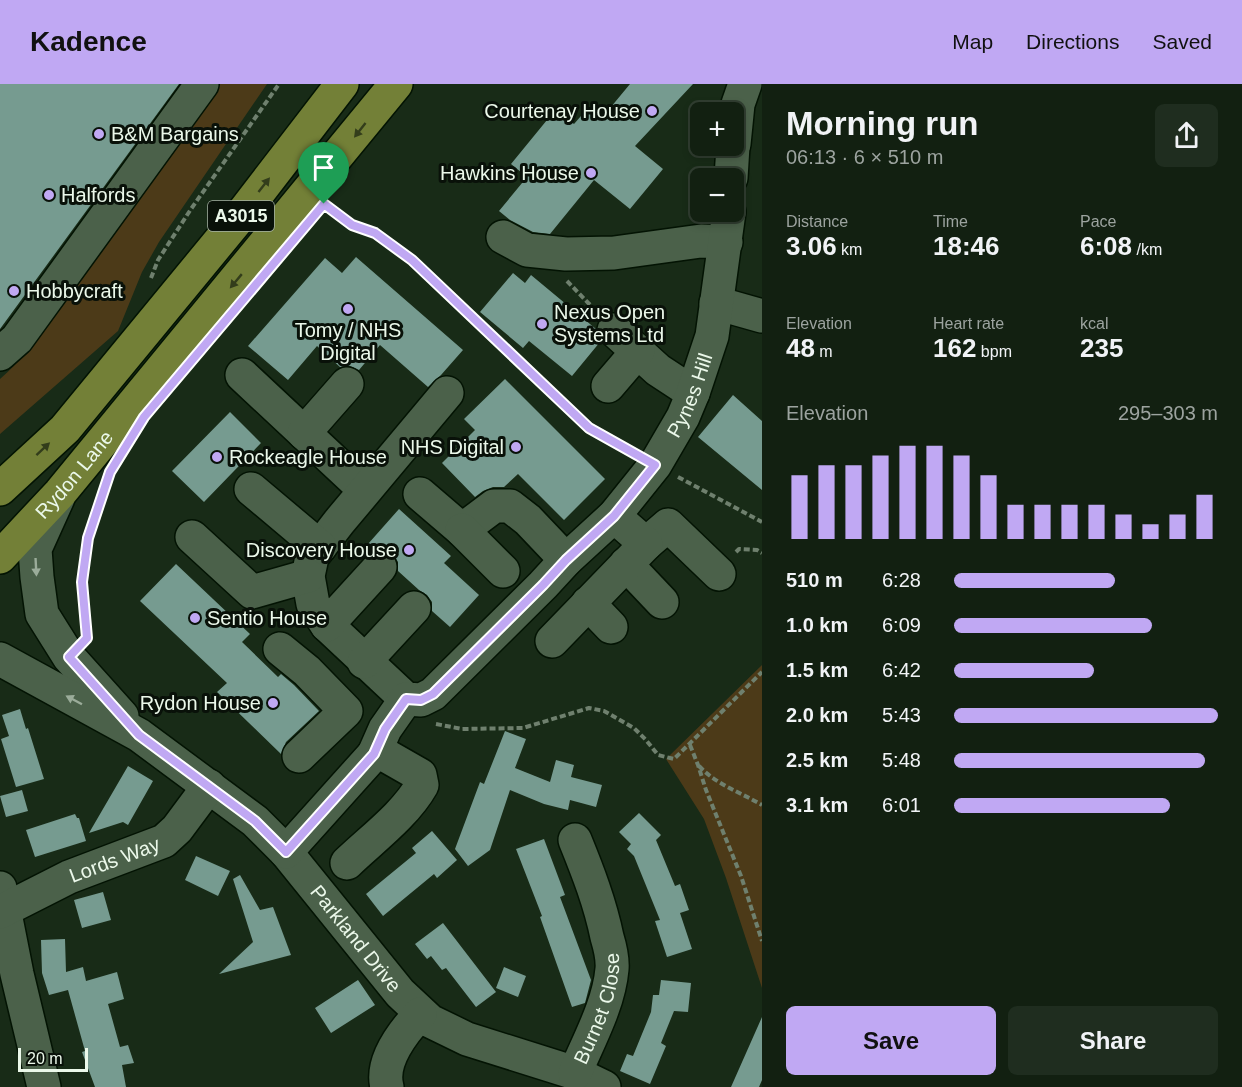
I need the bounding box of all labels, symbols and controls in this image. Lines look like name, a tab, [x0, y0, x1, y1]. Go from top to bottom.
text: Kadence	[30, 26, 147, 57]
text: Map	[952, 30, 993, 53]
text: Directions	[1026, 30, 1119, 53]
text: Saved	[1152, 30, 1212, 53]
place label: Courtenay House	[484, 100, 640, 122]
map controls	[690, 102, 744, 222]
button: +	[690, 102, 744, 156]
marker: Courtenay House	[645, 104, 659, 118]
button: share	[1155, 104, 1218, 167]
text: Morning run	[786, 105, 978, 142]
one-way arrow	[353, 122, 366, 138]
place label: B&M Bargains	[111, 123, 239, 145]
marker: B&M Bargains	[92, 127, 106, 141]
pin	[298, 142, 349, 204]
text: 06:13 · 6 × 510 m	[786, 146, 943, 168]
icon: arrive	[307, 151, 340, 184]
place label: Hawkins House	[440, 162, 579, 184]
marker: Hawkins House	[584, 166, 598, 180]
button: −	[690, 168, 744, 222]
one-way arrow	[258, 178, 270, 193]
place label: Halfords	[61, 184, 135, 206]
marker: Halfords	[42, 188, 56, 202]
road number: A3015	[208, 201, 274, 231]
text: Distance	[786, 213, 848, 230]
text: Time	[933, 213, 968, 230]
text: Pace	[1080, 213, 1116, 230]
text: 3.06	[786, 231, 837, 261]
text: 18:46	[933, 231, 1000, 261]
text: 6:08	[1080, 231, 1132, 261]
text: km	[837, 241, 862, 258]
text: /km	[1132, 241, 1162, 258]
one-way arrow	[230, 273, 243, 288]
place label: Hobbycraft	[26, 280, 123, 302]
marker: Hobbycraft	[7, 284, 21, 298]
place label: Nexus Open Systems Ltd	[554, 301, 665, 346]
marker: Tomy / NHS Digital	[341, 302, 355, 316]
text: Elevation	[786, 315, 852, 332]
text: Heart rate	[933, 315, 1004, 332]
text: kcal	[1080, 315, 1108, 332]
marker: Nexus Open Systems Ltd	[535, 317, 549, 331]
place label: Tomy / NHS Digital	[295, 319, 401, 364]
text: 48	[786, 333, 815, 363]
text: 162	[933, 333, 976, 363]
text: 235	[1080, 333, 1123, 363]
text: m	[815, 343, 833, 360]
text: bpm	[976, 343, 1012, 360]
street label: Pynes Hill	[663, 350, 716, 441]
text: Elevation	[786, 402, 868, 424]
text: 295–303 m	[1118, 402, 1218, 424]
street label: Rydon Lane	[31, 426, 118, 523]
place label: NHS Digital	[401, 436, 504, 458]
marker: NHS Digital	[509, 440, 523, 454]
one-way arrow	[35, 443, 50, 456]
place label: Rockeagle House	[229, 446, 387, 468]
marker: Rockeagle House	[210, 450, 224, 464]
place label: Discovery House	[246, 539, 397, 561]
marker: Discovery House	[402, 543, 416, 557]
one-way arrow	[32, 558, 41, 577]
text: 510 m	[786, 569, 843, 591]
text: 6:28	[882, 569, 921, 591]
place label: Sentio House	[207, 607, 327, 629]
marker: Sentio House	[188, 611, 202, 625]
text: 1.0 km	[786, 614, 848, 636]
text: 6:09	[882, 614, 921, 636]
text: 1.5 km	[786, 659, 848, 681]
text: 6:42	[882, 659, 921, 681]
place label: Rydon House	[140, 692, 261, 714]
one-way arrow	[65, 695, 82, 705]
marker: Rydon House	[266, 696, 280, 710]
text: 2.0 km	[786, 704, 848, 726]
text: 5:43	[882, 704, 921, 726]
text: 2.5 km	[786, 749, 848, 771]
text: 5:48	[882, 749, 921, 771]
text: 3.1 km	[786, 794, 848, 816]
text: 6:01	[882, 794, 921, 816]
street label: Lords Way	[66, 833, 163, 887]
street label: Parkland Drive	[306, 881, 406, 997]
street label: Burnet Close	[569, 952, 623, 1067]
button: Save	[786, 1006, 996, 1075]
button: Share	[1008, 1006, 1218, 1075]
scale bar	[18, 1045, 88, 1072]
text: 20 m	[27, 1050, 63, 1067]

